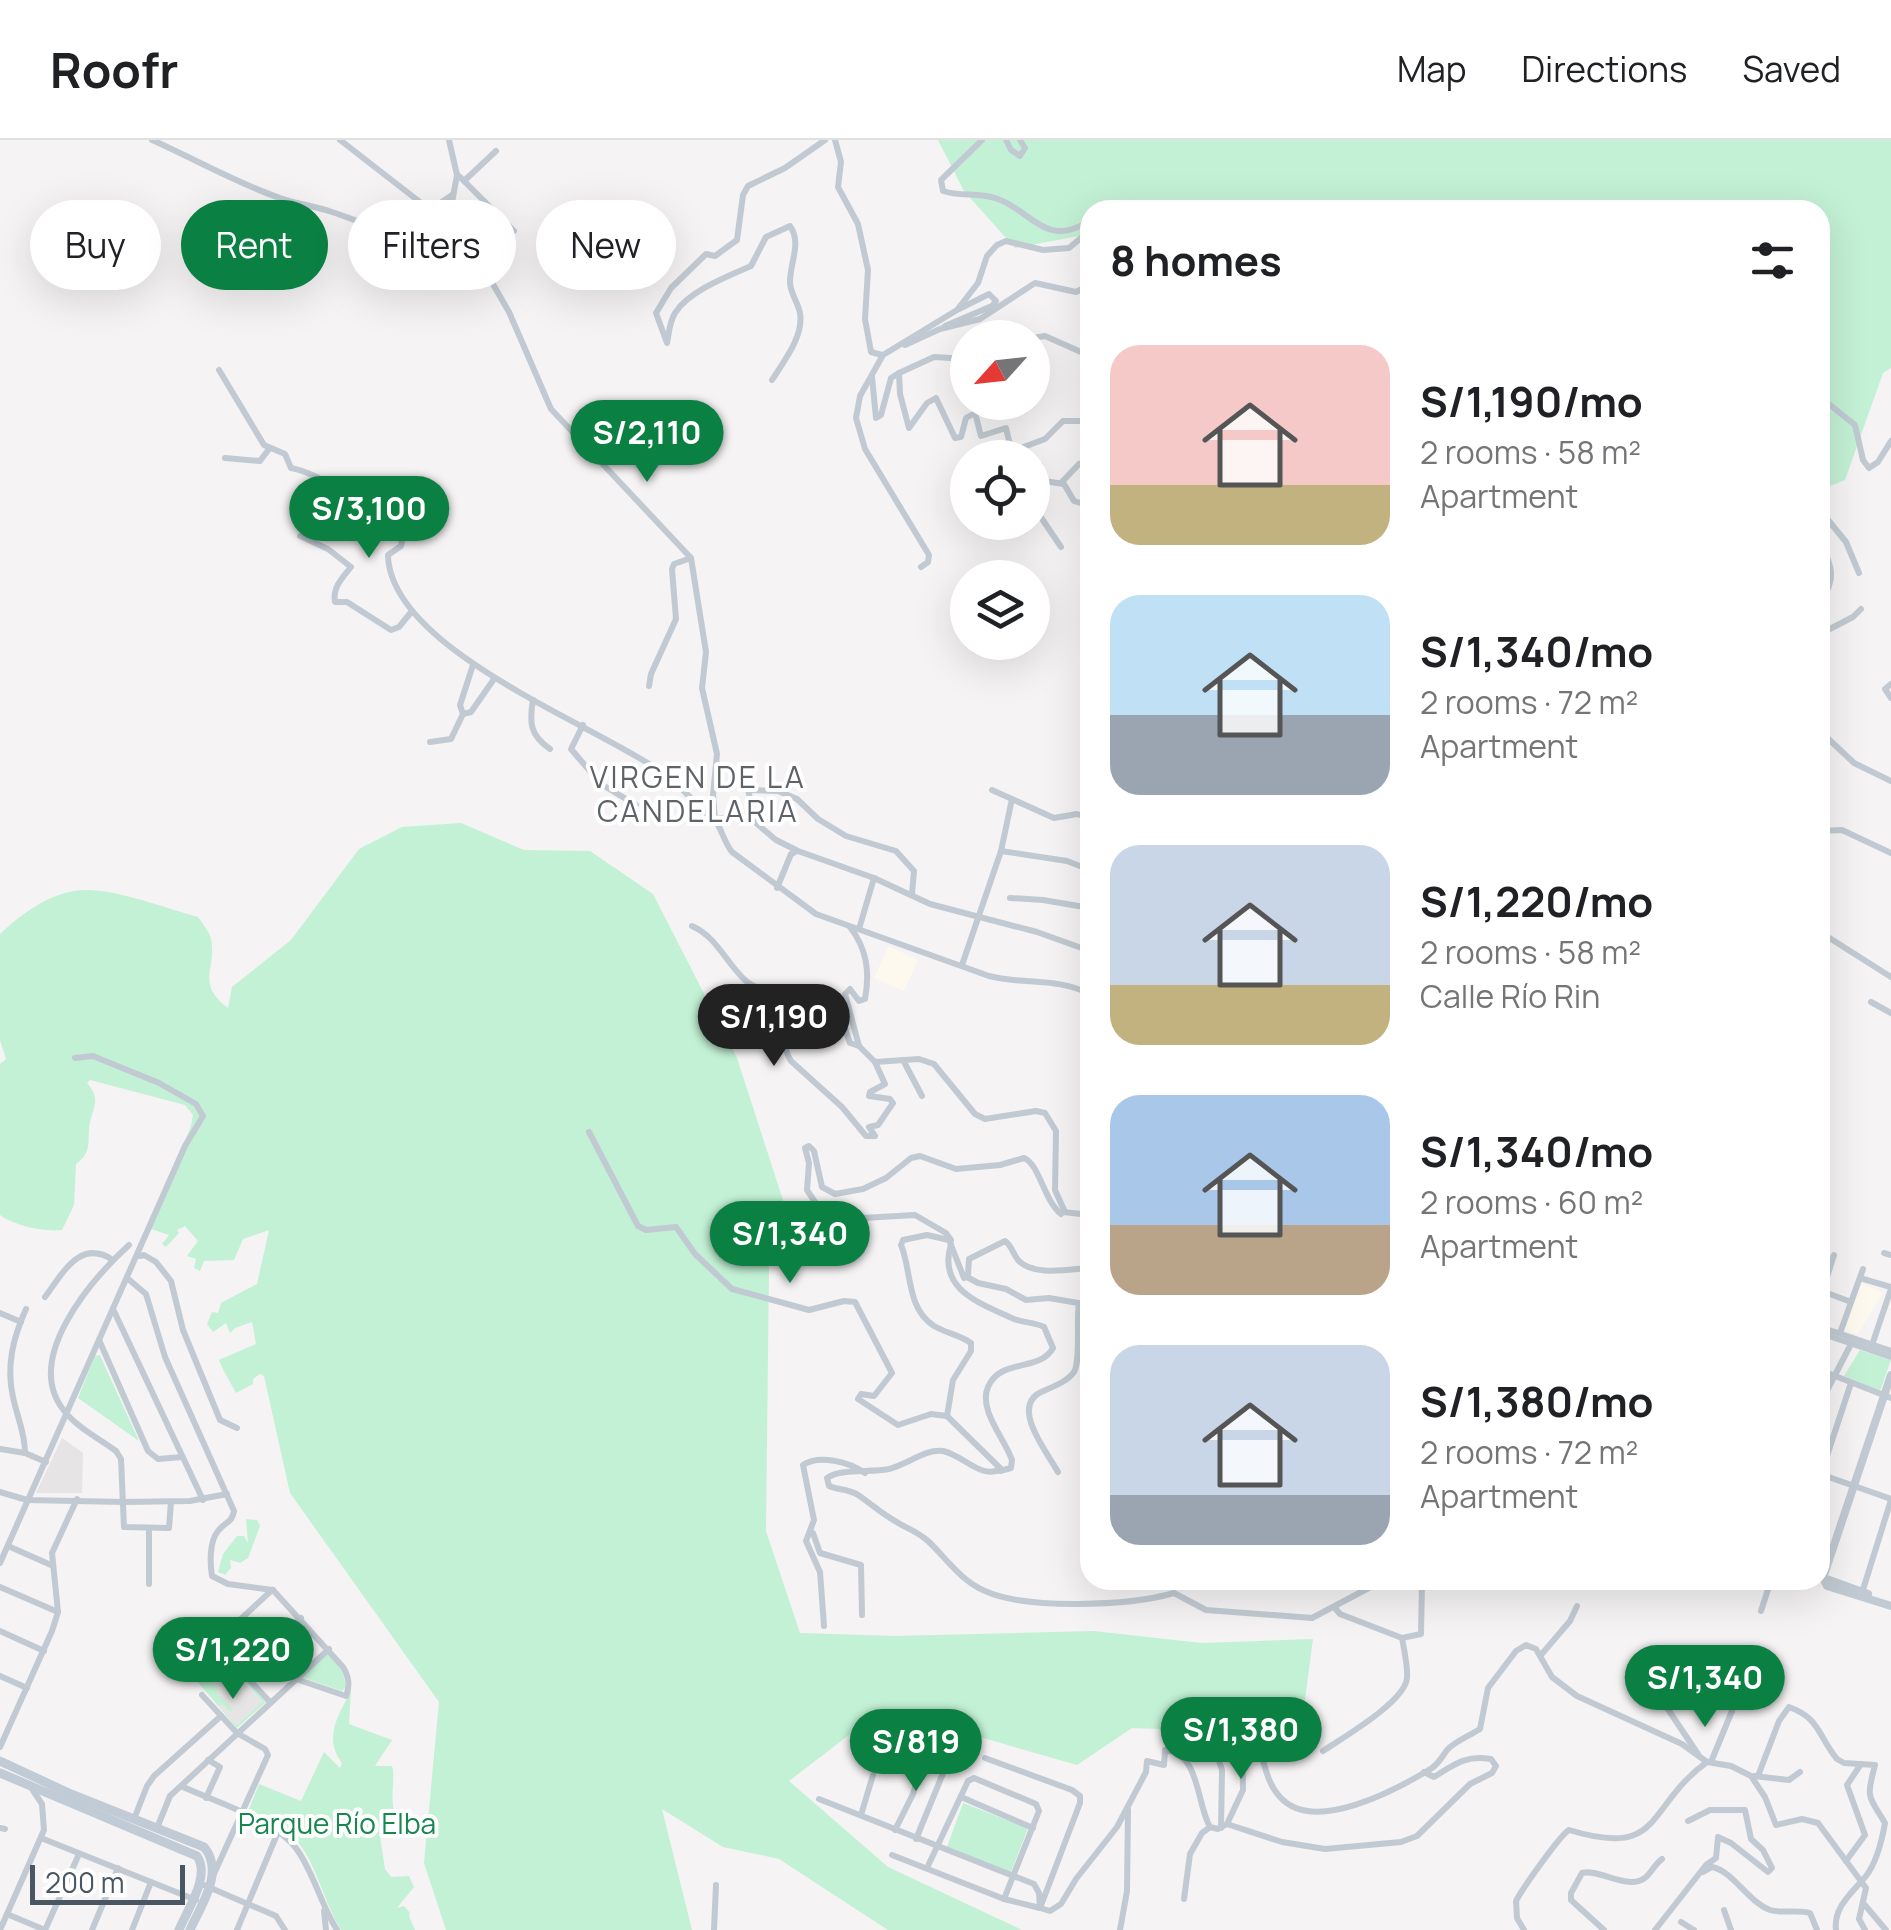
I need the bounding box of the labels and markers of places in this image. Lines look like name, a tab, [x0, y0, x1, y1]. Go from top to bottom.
pin: S/2,110	[555, 400, 739, 485]
pin: S/3,100	[277, 476, 461, 561]
pin: S/1,190	[682, 984, 866, 1069]
pin: S/1,340	[698, 1201, 882, 1286]
pin: S/1,220	[141, 1617, 325, 1702]
pin: S/1,340	[1613, 1645, 1797, 1730]
pin: S/1,380	[1149, 1697, 1333, 1782]
pin: S/819	[846, 1709, 986, 1794]

